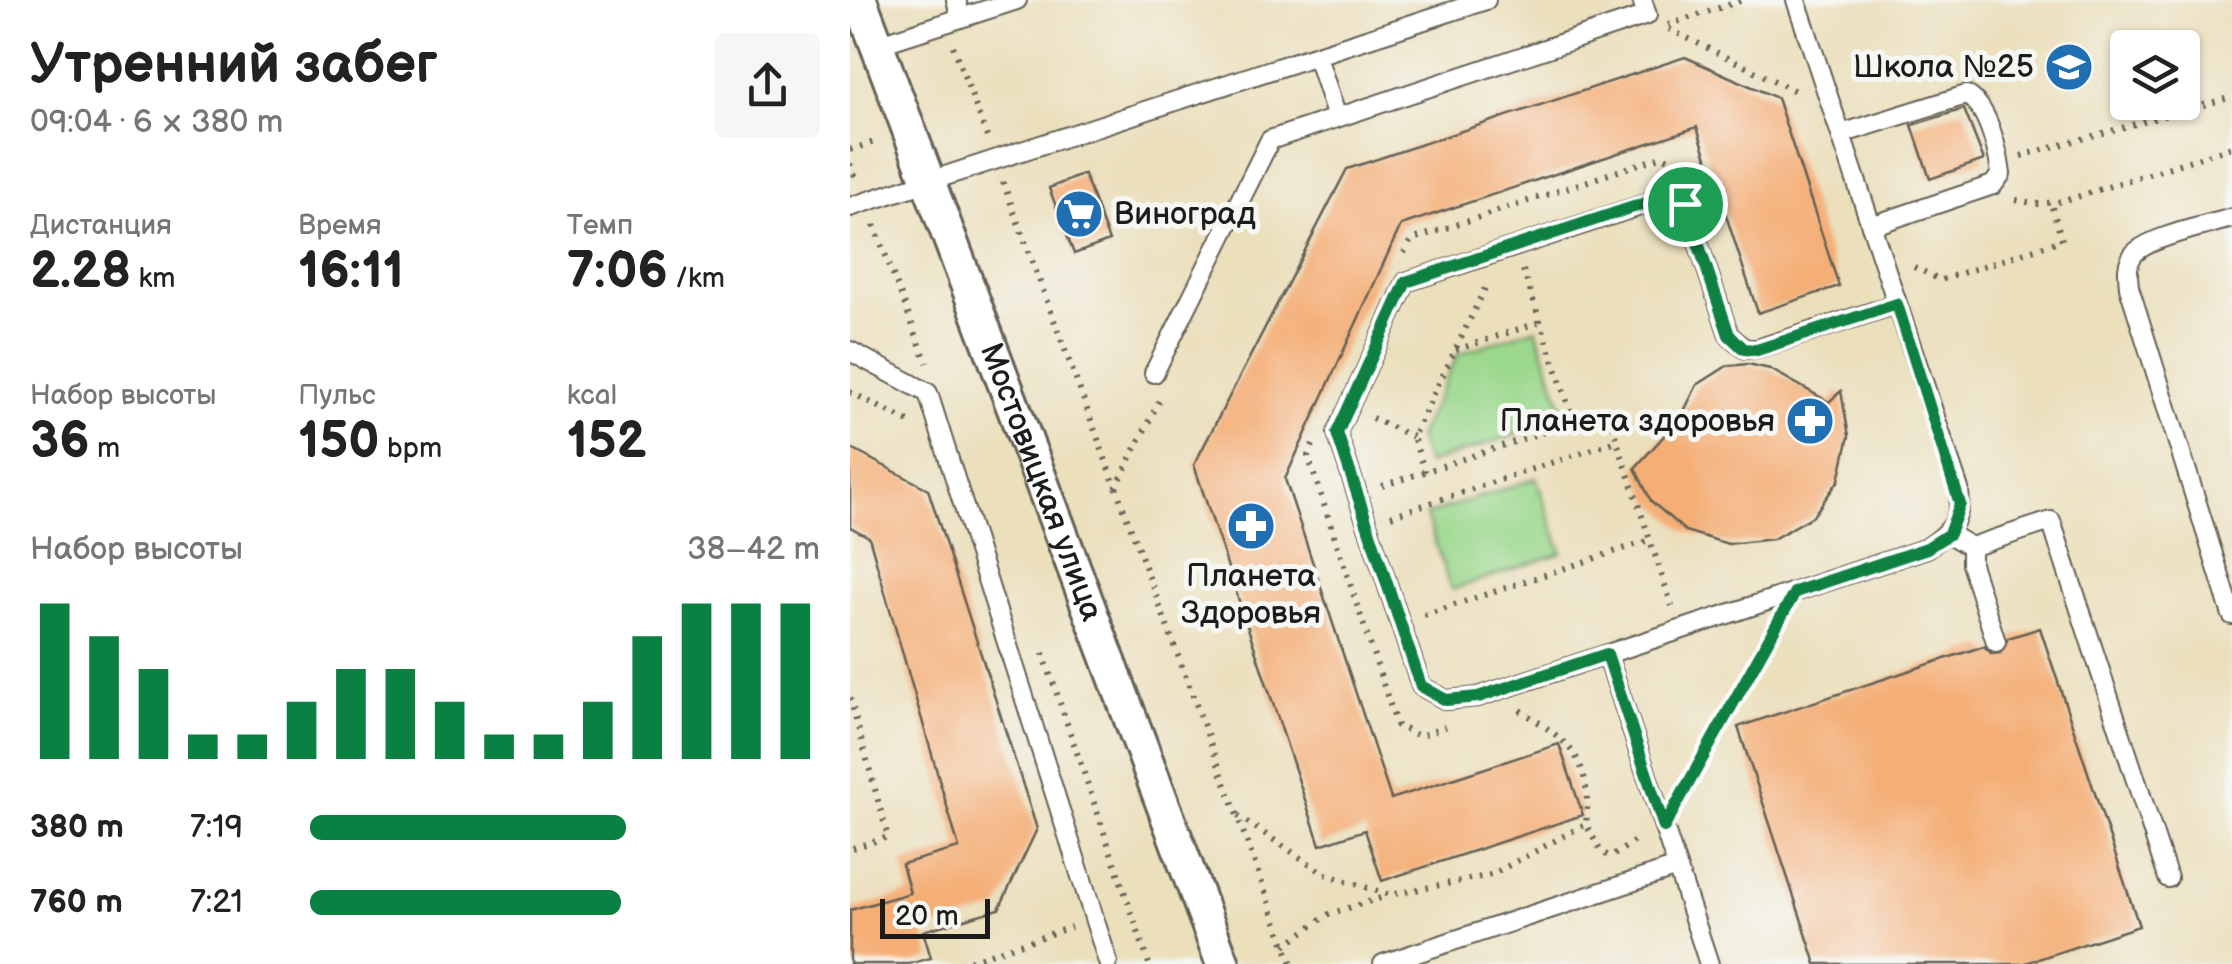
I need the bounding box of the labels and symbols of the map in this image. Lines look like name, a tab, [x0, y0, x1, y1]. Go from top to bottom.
school or university icon: Школа №25	[2043, 41, 2095, 93]
place label: Школа №25	[1853, 48, 2034, 87]
pin	[1643, 162, 1728, 247]
supermarket icon: Виноград	[1053, 188, 1105, 240]
place label: Виноград	[1114, 195, 1256, 234]
street label: Мостовицкая улица	[971, 337, 1112, 626]
pharmacy icon: Планета здоровья	[1784, 395, 1836, 447]
place label: Планета здоровья	[1500, 402, 1775, 441]
pharmacy icon: Планета Здоровья	[1225, 500, 1277, 552]
place label: Планета Здоровья	[1181, 557, 1321, 633]
scale bar	[880, 894, 990, 938]

